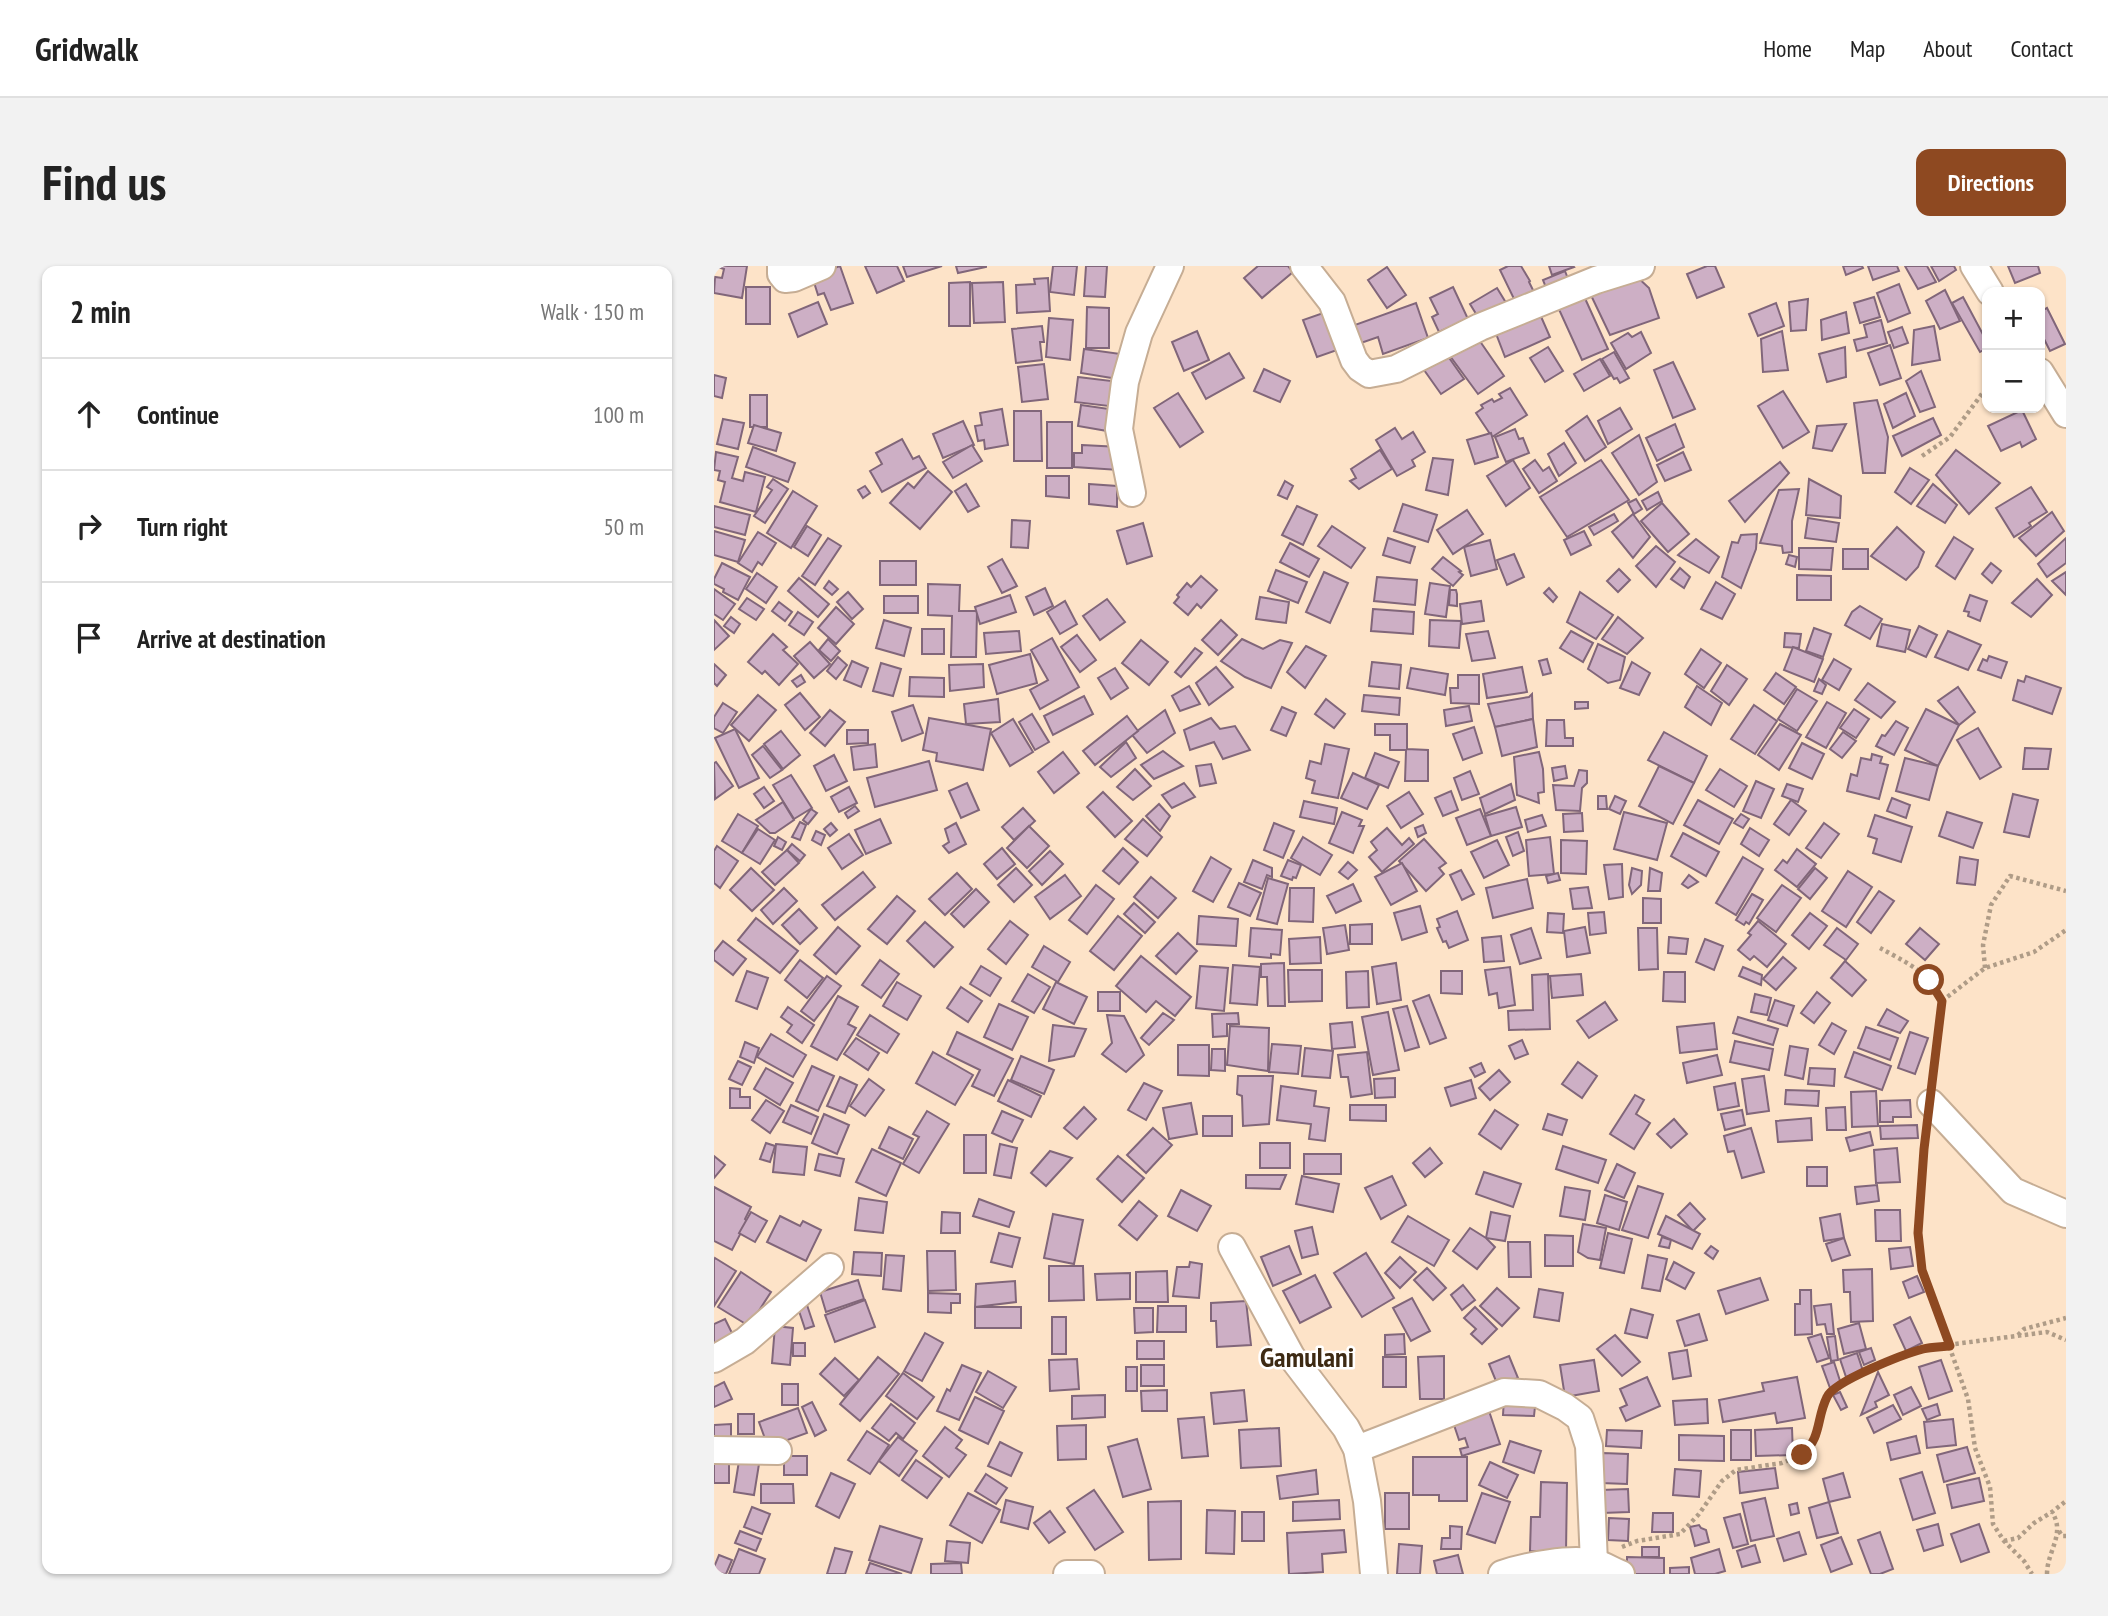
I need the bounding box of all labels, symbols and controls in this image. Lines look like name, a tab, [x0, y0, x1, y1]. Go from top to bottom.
text: Gridwalk	[35, 27, 138, 70]
text: Home	[1763, 33, 1812, 64]
text: Map	[1850, 33, 1885, 64]
text: About	[1923, 33, 1972, 64]
text: Contact	[2010, 33, 2073, 64]
button: Directions	[1916, 149, 2066, 216]
text: Find us	[42, 150, 166, 214]
map controls	[1982, 287, 2045, 413]
button: +	[1982, 287, 2045, 350]
text: 2 min	[70, 292, 131, 331]
text: Walk · 150 m	[541, 297, 644, 326]
button: −	[1982, 350, 2045, 413]
icon: ahead	[70, 395, 108, 433]
text: Continue	[137, 398, 219, 431]
text: 100 m	[593, 400, 644, 429]
icon: right	[70, 507, 108, 545]
text: Turn right	[137, 510, 228, 543]
text: 50 m	[603, 512, 644, 541]
icon: arrive	[70, 619, 108, 657]
text: Arrive at destination	[137, 622, 326, 655]
route start	[1913, 964, 1944, 995]
district label: Gamulani	[1260, 1338, 1354, 1375]
route end	[1786, 1439, 1817, 1470]

